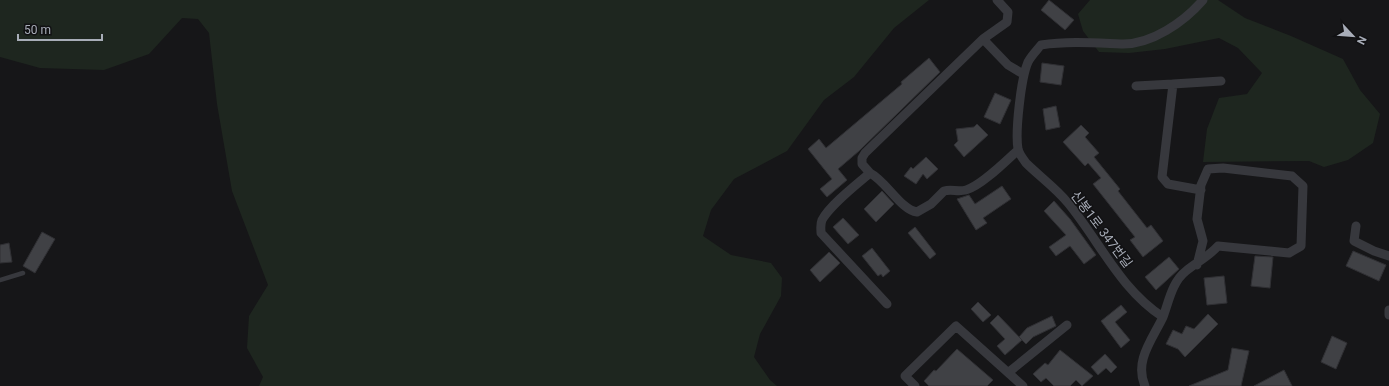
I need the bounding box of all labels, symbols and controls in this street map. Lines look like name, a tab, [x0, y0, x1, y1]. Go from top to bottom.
scale bar	[18, 16, 102, 42]
north arrow	[1333, 16, 1373, 56]
text: 50 m	[24, 23, 51, 37]
text: N	[1354, 34, 1369, 47]
street label: 신봉1로 347번길	[1068, 188, 1135, 271]

